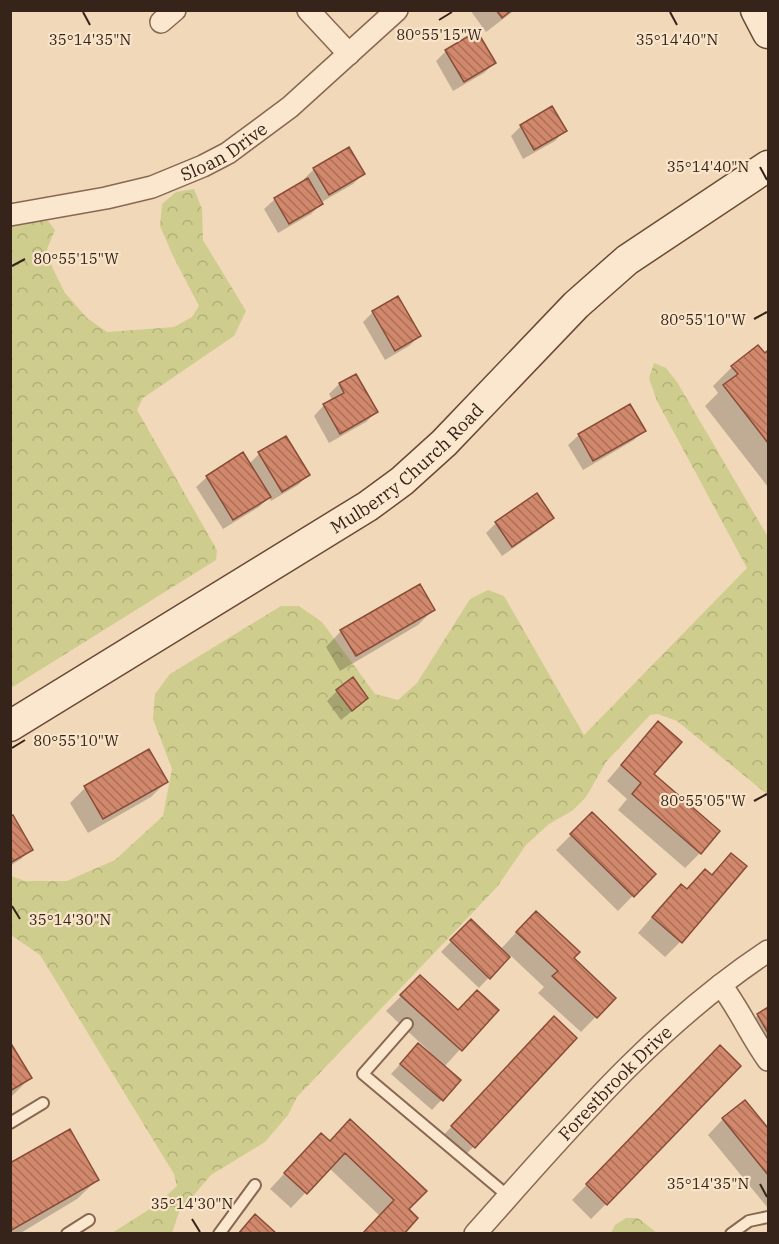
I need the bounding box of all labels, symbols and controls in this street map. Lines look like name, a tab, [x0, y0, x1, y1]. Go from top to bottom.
text: 80°55'15"W	[396, 25, 482, 44]
text: 35°14'35"N	[49, 30, 131, 49]
text: 35°14'40"N	[636, 30, 718, 49]
street label: Sloan Drive	[177, 117, 271, 186]
text: 35°14'40"N	[667, 157, 749, 176]
text: 80°55'15"W	[33, 249, 119, 268]
text: 80°55'10"W	[660, 310, 746, 329]
street label: Mulberry Church Road	[326, 398, 488, 538]
text: 80°55'10"W	[33, 731, 119, 750]
text: 80°55'05"W	[660, 791, 746, 810]
text: 35°14'30"N	[29, 910, 111, 929]
street label: Forestbrook Drive	[553, 1020, 676, 1145]
text: 35°14'35"N	[667, 1174, 749, 1193]
text: 35°14'30"N	[151, 1194, 233, 1213]

